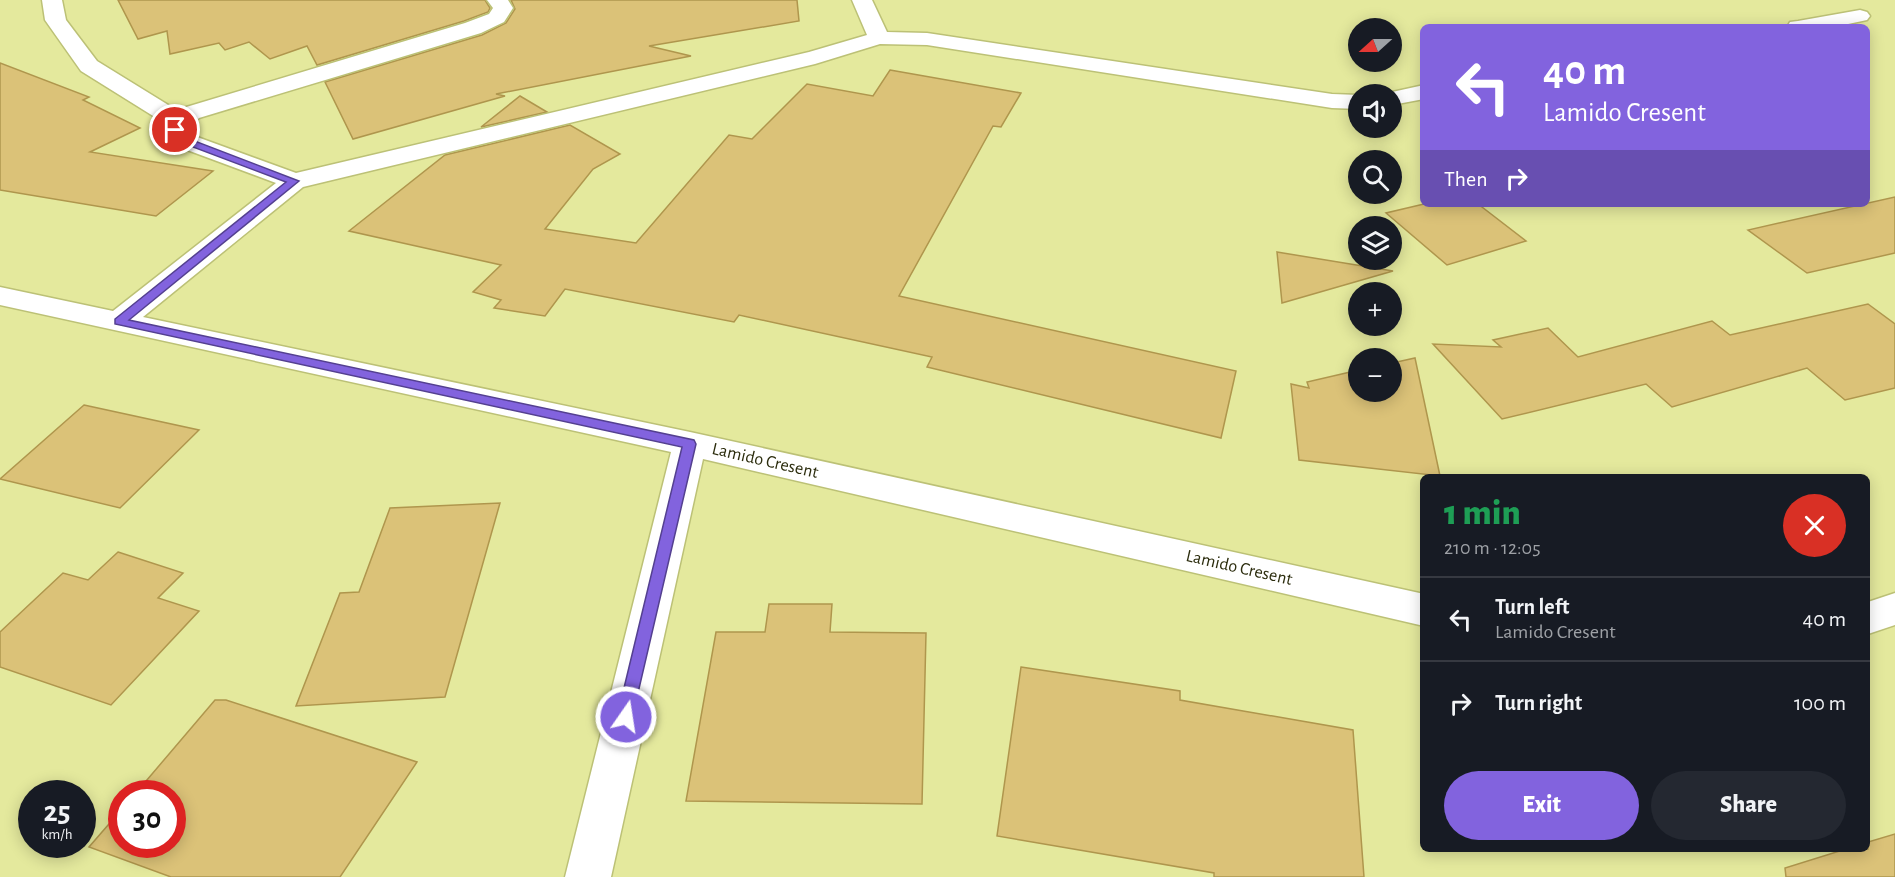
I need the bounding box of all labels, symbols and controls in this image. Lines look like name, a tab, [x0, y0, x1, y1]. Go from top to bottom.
north arrow	[1348, 18, 1402, 72]
map controls	[1348, 18, 1402, 402]
icon: left	[1444, 48, 1522, 126]
text: 40 m	[1543, 50, 1626, 92]
button: sound	[1348, 84, 1402, 138]
text: Lamido Cresent	[1543, 99, 1706, 126]
pin	[149, 104, 200, 155]
icon: arrive	[158, 113, 191, 146]
button: search	[1348, 150, 1402, 204]
icon: right	[1500, 162, 1533, 195]
text: Then	[1444, 168, 1488, 190]
button: layers	[1348, 216, 1402, 270]
button: +	[1348, 282, 1402, 336]
button: −	[1348, 348, 1402, 402]
street label: Lamido Cresent	[710, 440, 820, 482]
button: close	[1783, 494, 1846, 557]
text: 1 min	[1444, 495, 1521, 531]
text: 210 m · 12:05	[1444, 538, 1541, 558]
street label: Lamido Cresent	[1184, 547, 1294, 589]
text: Turn left	[1495, 596, 1569, 618]
icon: left	[1444, 603, 1477, 636]
text: 40 m	[1803, 608, 1846, 630]
text: Lamido Cresent	[1495, 622, 1616, 642]
position arrow	[594, 685, 658, 749]
icon: right	[1444, 687, 1477, 720]
text: Turn right	[1495, 692, 1582, 714]
text: 100 m	[1794, 692, 1846, 714]
button: Exit	[1444, 771, 1639, 840]
button: Share	[1651, 771, 1846, 840]
speed limit sign: 30	[108, 780, 186, 858]
text: 25	[43, 797, 71, 827]
text: km/h	[42, 827, 72, 842]

